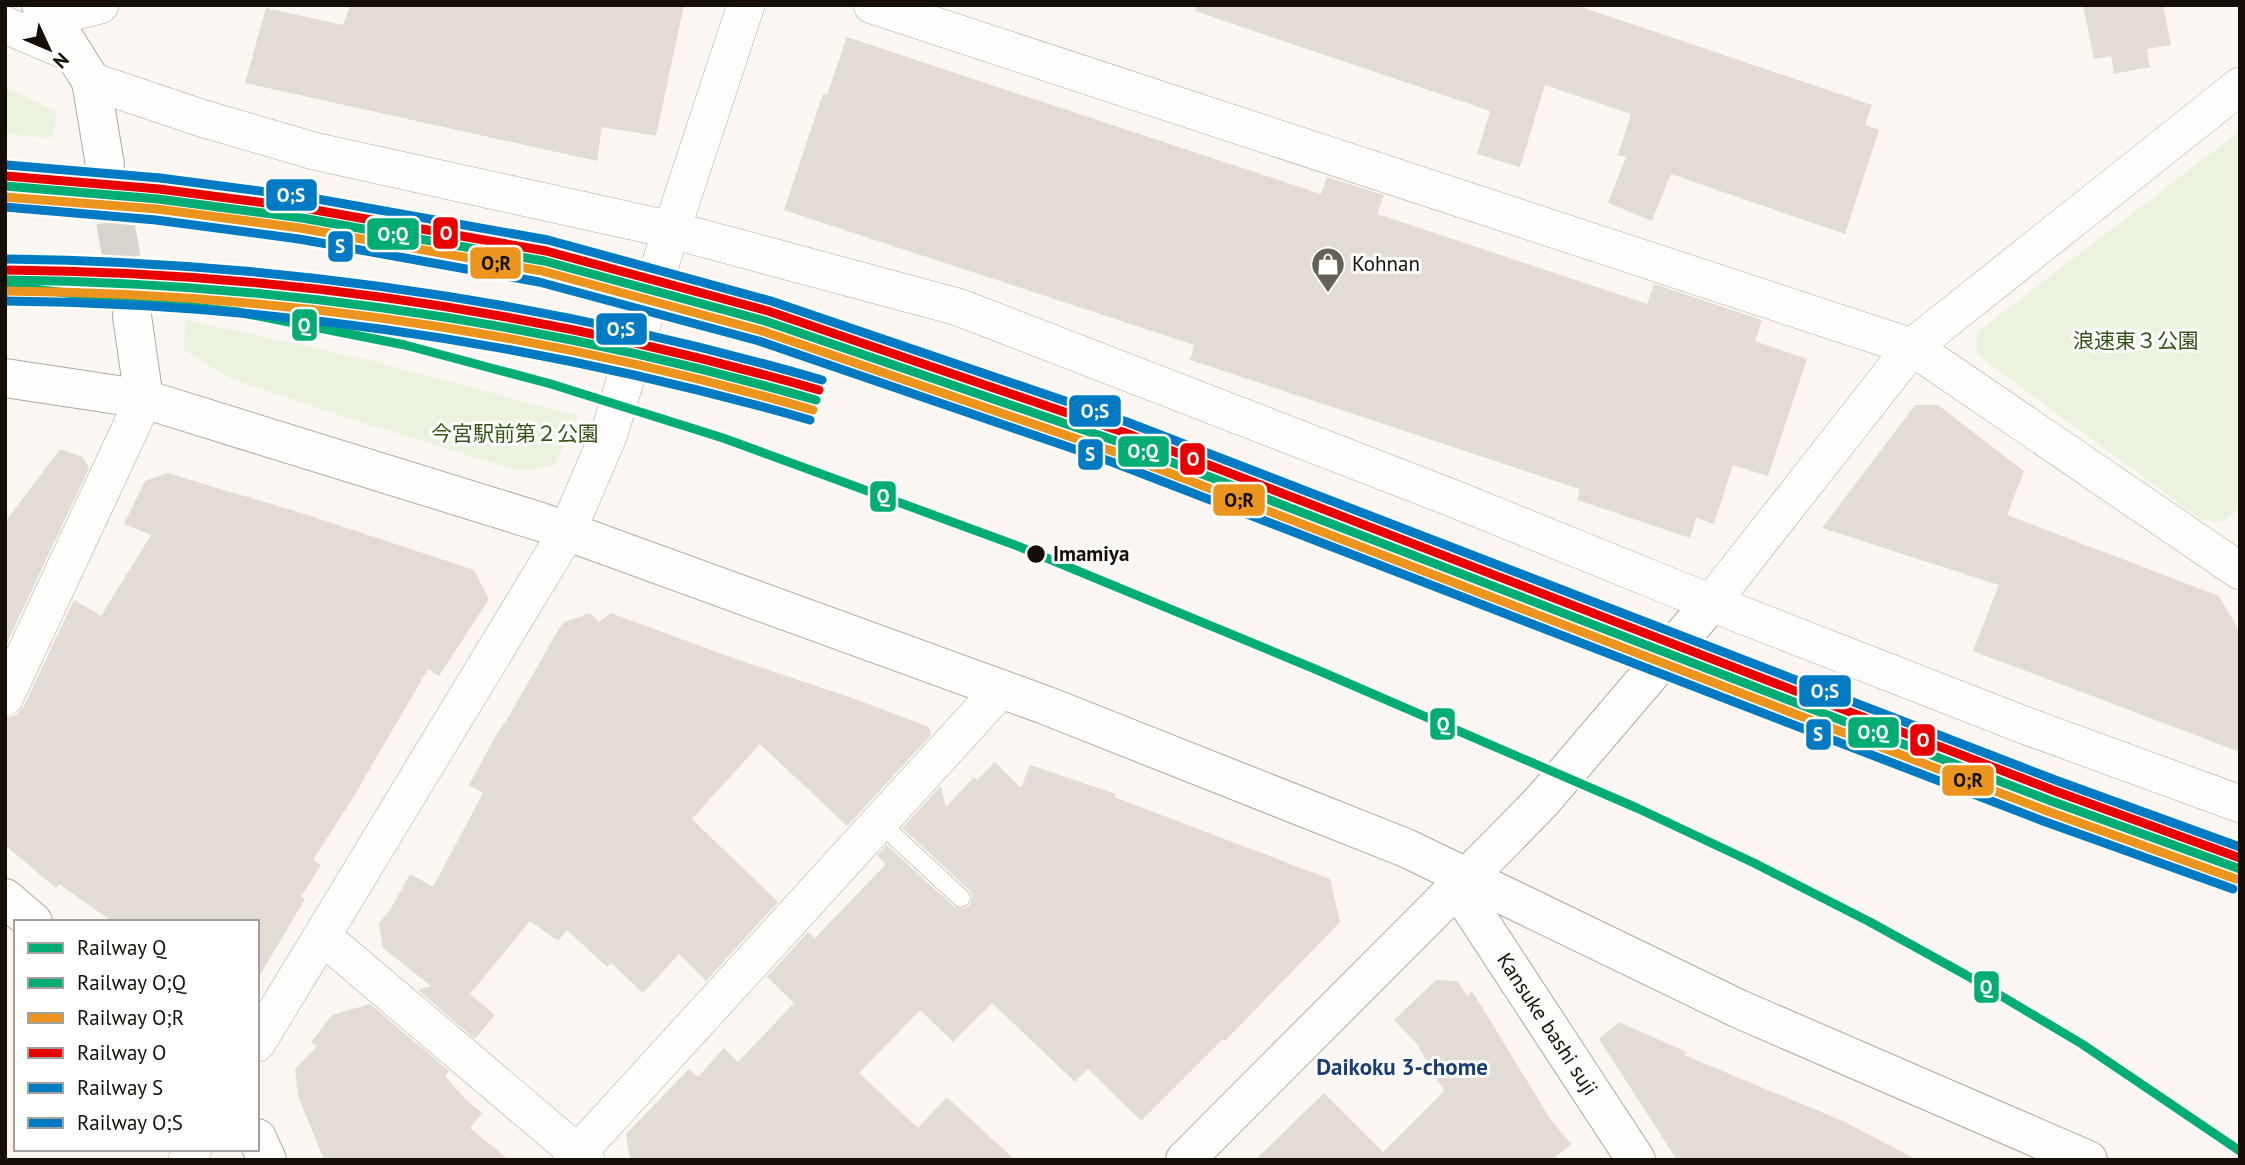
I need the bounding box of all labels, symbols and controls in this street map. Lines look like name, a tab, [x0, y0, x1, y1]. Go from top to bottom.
north arrow	[14, 14, 84, 84]
text: N	[48, 48, 74, 74]
line badge: O;S	[265, 178, 318, 212]
text: O;S	[277, 183, 305, 207]
line badge: O	[432, 216, 459, 250]
line badge: O;Q	[366, 217, 420, 251]
text: O	[440, 221, 453, 245]
text: O;Q	[378, 222, 410, 246]
line badge: S	[327, 230, 354, 263]
text: S	[335, 234, 345, 258]
shop icon: Kohnan	[1309, 245, 1347, 294]
line badge: O;R	[469, 246, 522, 280]
place label: Kohnan	[1352, 250, 1420, 277]
text: O;R	[481, 251, 511, 275]
line badge: Q	[291, 308, 318, 342]
line badge: O;S	[595, 312, 648, 346]
text: Q	[298, 313, 312, 337]
text: O;S	[607, 317, 635, 341]
park label: 浪速東３公園	[2073, 327, 2199, 354]
line badge: O;S	[1068, 394, 1122, 428]
text: O;S	[1081, 399, 1109, 423]
park label: 今宮駅前第２公園	[431, 420, 599, 447]
line badge: O;Q	[1117, 435, 1170, 468]
line badge: S	[1077, 438, 1104, 471]
text: O;Q	[1128, 439, 1160, 463]
text: S	[1085, 442, 1095, 466]
line badge: O	[1179, 442, 1206, 476]
text: O	[1187, 447, 1200, 471]
line badge: Q	[869, 480, 897, 513]
line badge: O;R	[1212, 483, 1266, 517]
text: Q	[877, 484, 891, 508]
text: O;R	[1224, 488, 1254, 512]
place label: Imamiya	[1053, 540, 1129, 567]
marker: Imamiya	[1025, 543, 1047, 565]
line badge: O;S	[1798, 674, 1852, 708]
text: O;S	[1811, 679, 1839, 703]
line badge: Q	[1429, 707, 1456, 741]
text: Q	[1437, 712, 1451, 736]
line badge: O;Q	[1847, 716, 1900, 749]
line badge: S	[1805, 718, 1832, 751]
text: O;Q	[1858, 720, 1890, 744]
text: S	[1813, 722, 1823, 746]
line badge: O	[1909, 723, 1936, 757]
text: O	[1917, 728, 1930, 752]
line badge: O;R	[1941, 764, 1995, 797]
text: O;R	[1953, 768, 1983, 792]
legend	[14, 920, 259, 1151]
text: Railway Q	[77, 934, 167, 961]
street label: Kansuke bashi suji	[1491, 948, 1604, 1101]
text: Railway O;Q	[77, 969, 187, 996]
line badge: Q	[1973, 970, 2000, 1004]
text: Q	[1980, 975, 1994, 999]
text: Railway O;R	[77, 1004, 184, 1031]
text: Railway O	[77, 1039, 166, 1066]
district label: Daikoku 3-chome	[1316, 1052, 1488, 1081]
text: Railway S	[77, 1074, 163, 1101]
text: Railway O;S	[77, 1109, 183, 1136]

